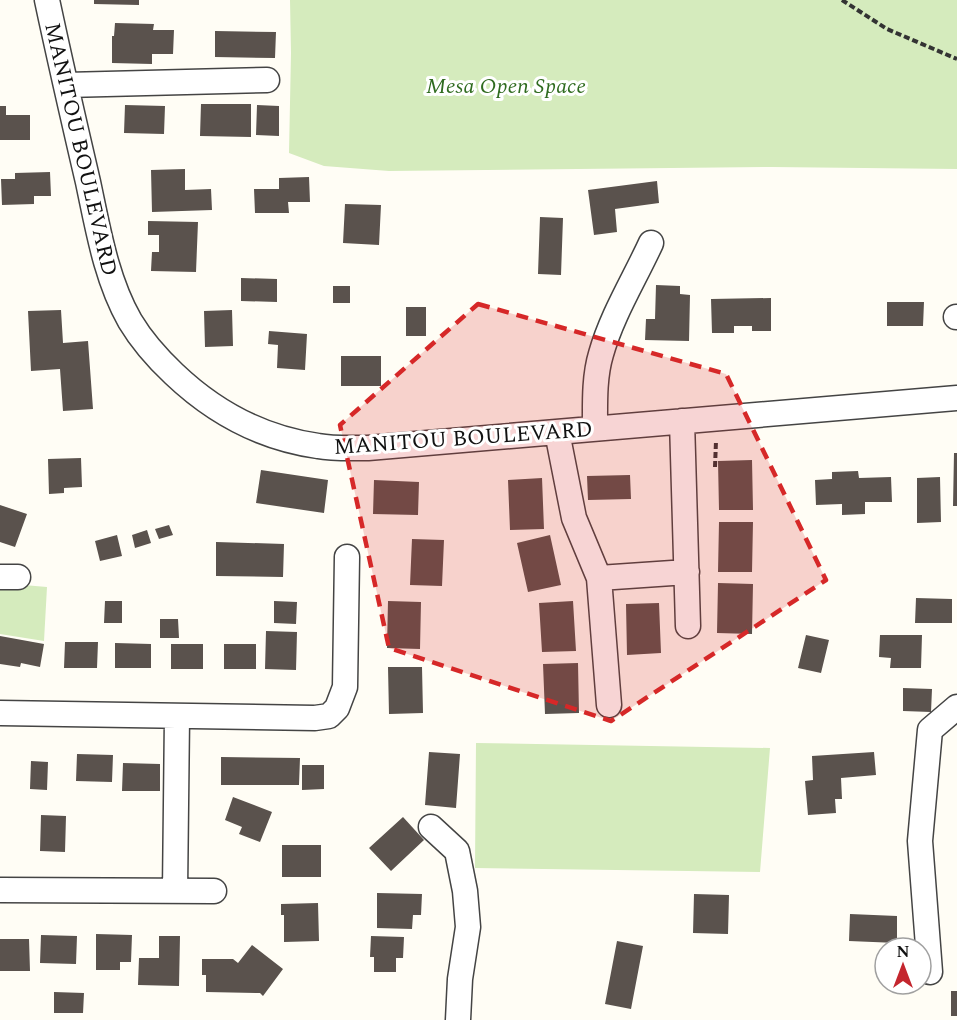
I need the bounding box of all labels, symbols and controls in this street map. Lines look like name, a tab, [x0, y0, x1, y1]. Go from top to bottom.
street label: MANITOU BOULEVARD	[35, 19, 126, 279]
park label: Mesa Open Space	[426, 70, 586, 103]
street label: MANITOU BOULEVARD	[333, 413, 594, 464]
north arrow	[873, 936, 933, 996]
text: N	[896, 940, 910, 964]

